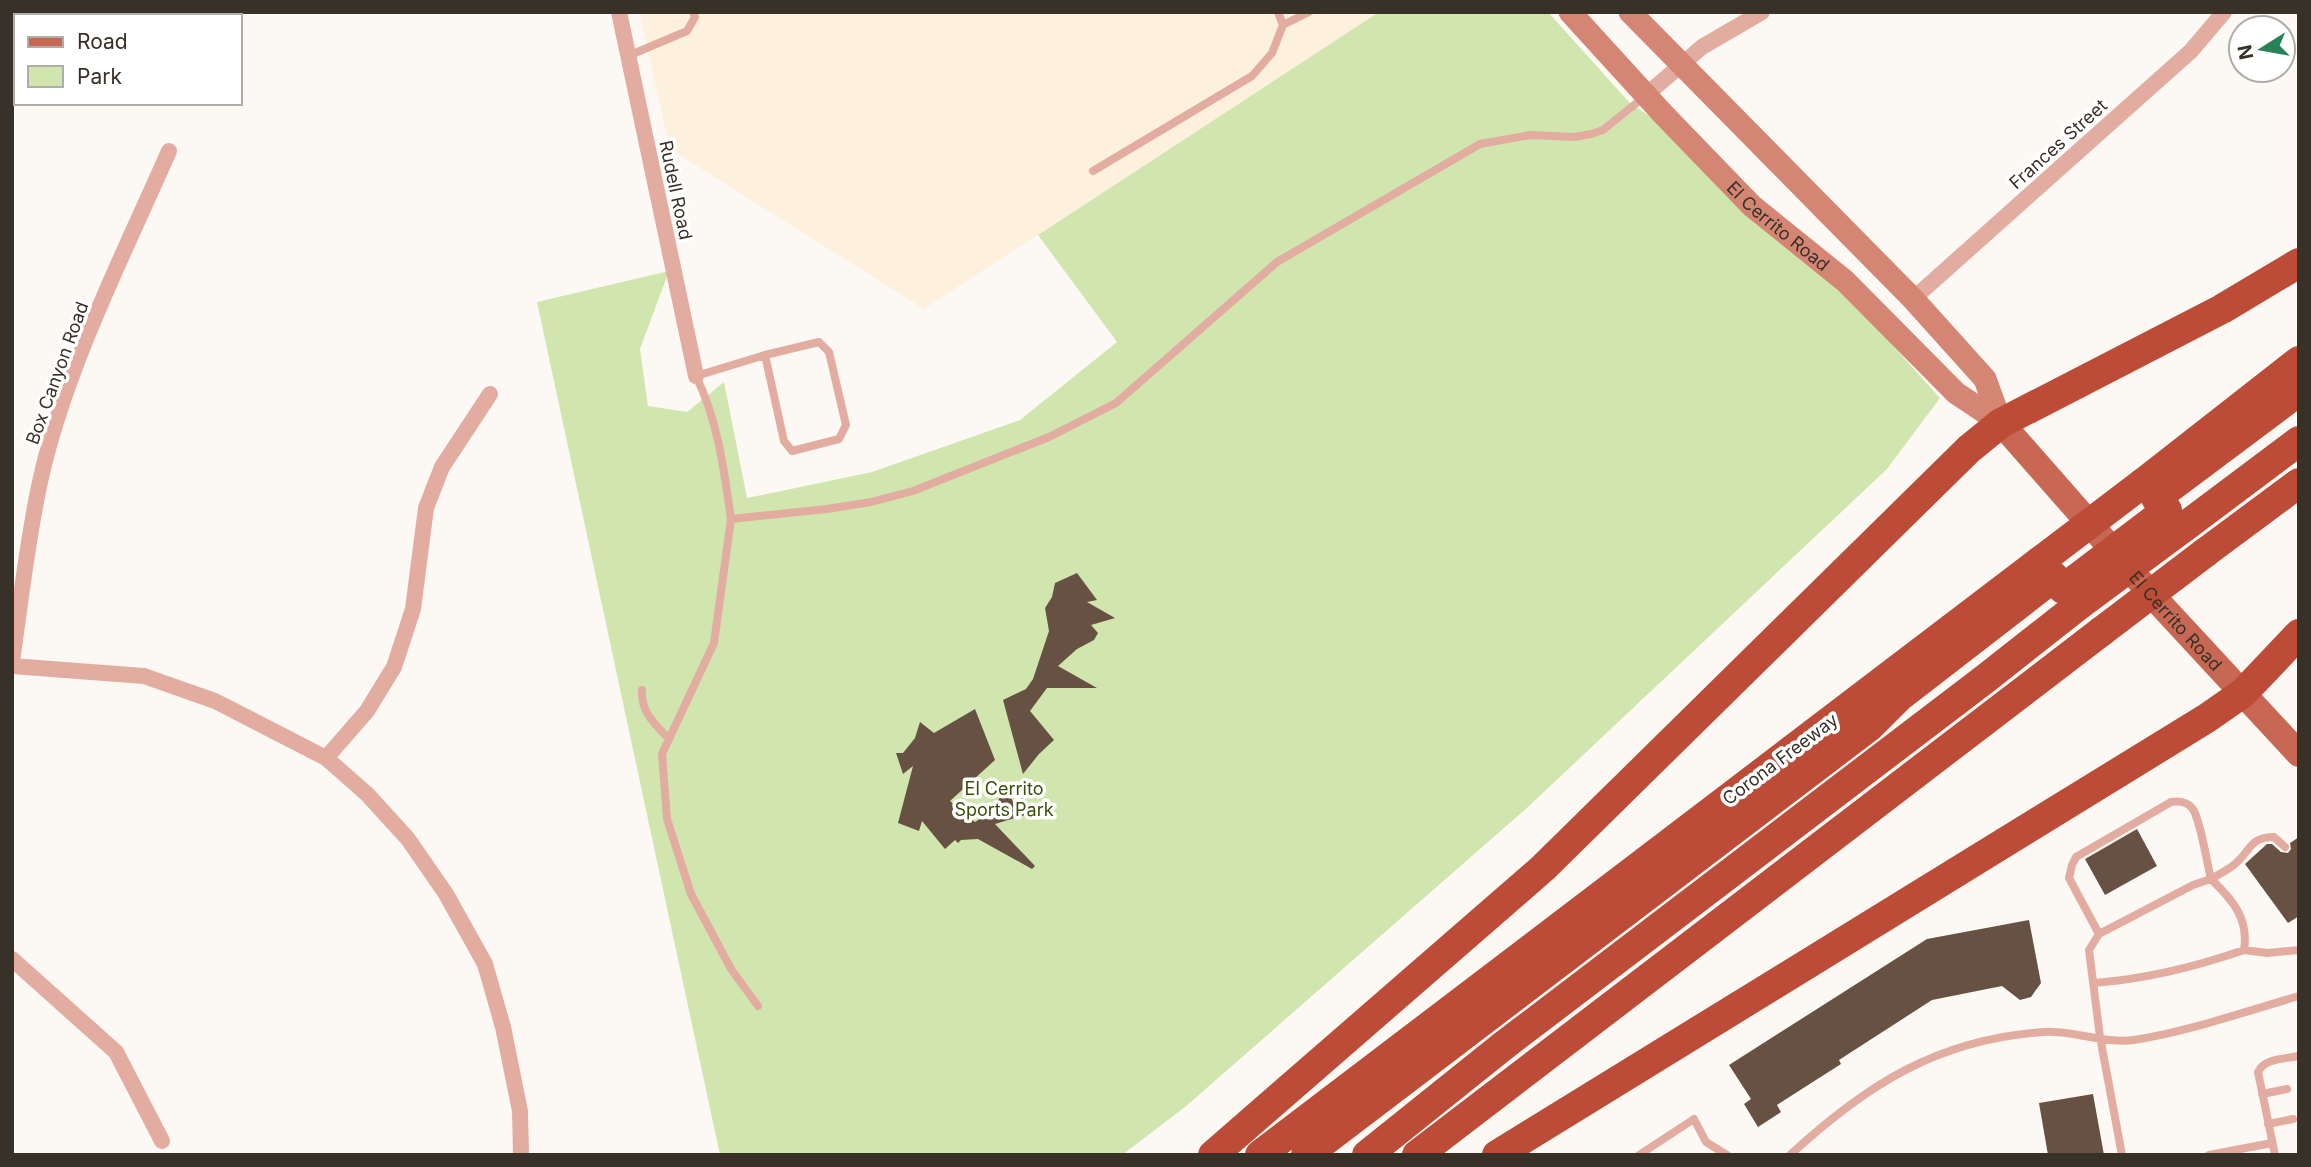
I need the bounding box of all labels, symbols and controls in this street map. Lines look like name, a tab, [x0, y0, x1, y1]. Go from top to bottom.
legend	[14, 14, 242, 105]
north arrow	[2227, 14, 2297, 84]
text: Road	[77, 29, 128, 54]
text: N	[2233, 43, 2258, 61]
text: Park	[77, 64, 122, 89]
street label: Frances Street	[2005, 95, 2111, 193]
street label: Rudell Road	[655, 138, 697, 242]
street label: El Cerrito Road	[1723, 177, 1834, 275]
street label: Box Canyon Road	[21, 299, 93, 447]
street label: El Cerrito Road	[2125, 566, 2227, 675]
street label: Corona Freeway	[1718, 709, 1842, 809]
park label: El Cerrito Sports Park	[954, 778, 1054, 820]

